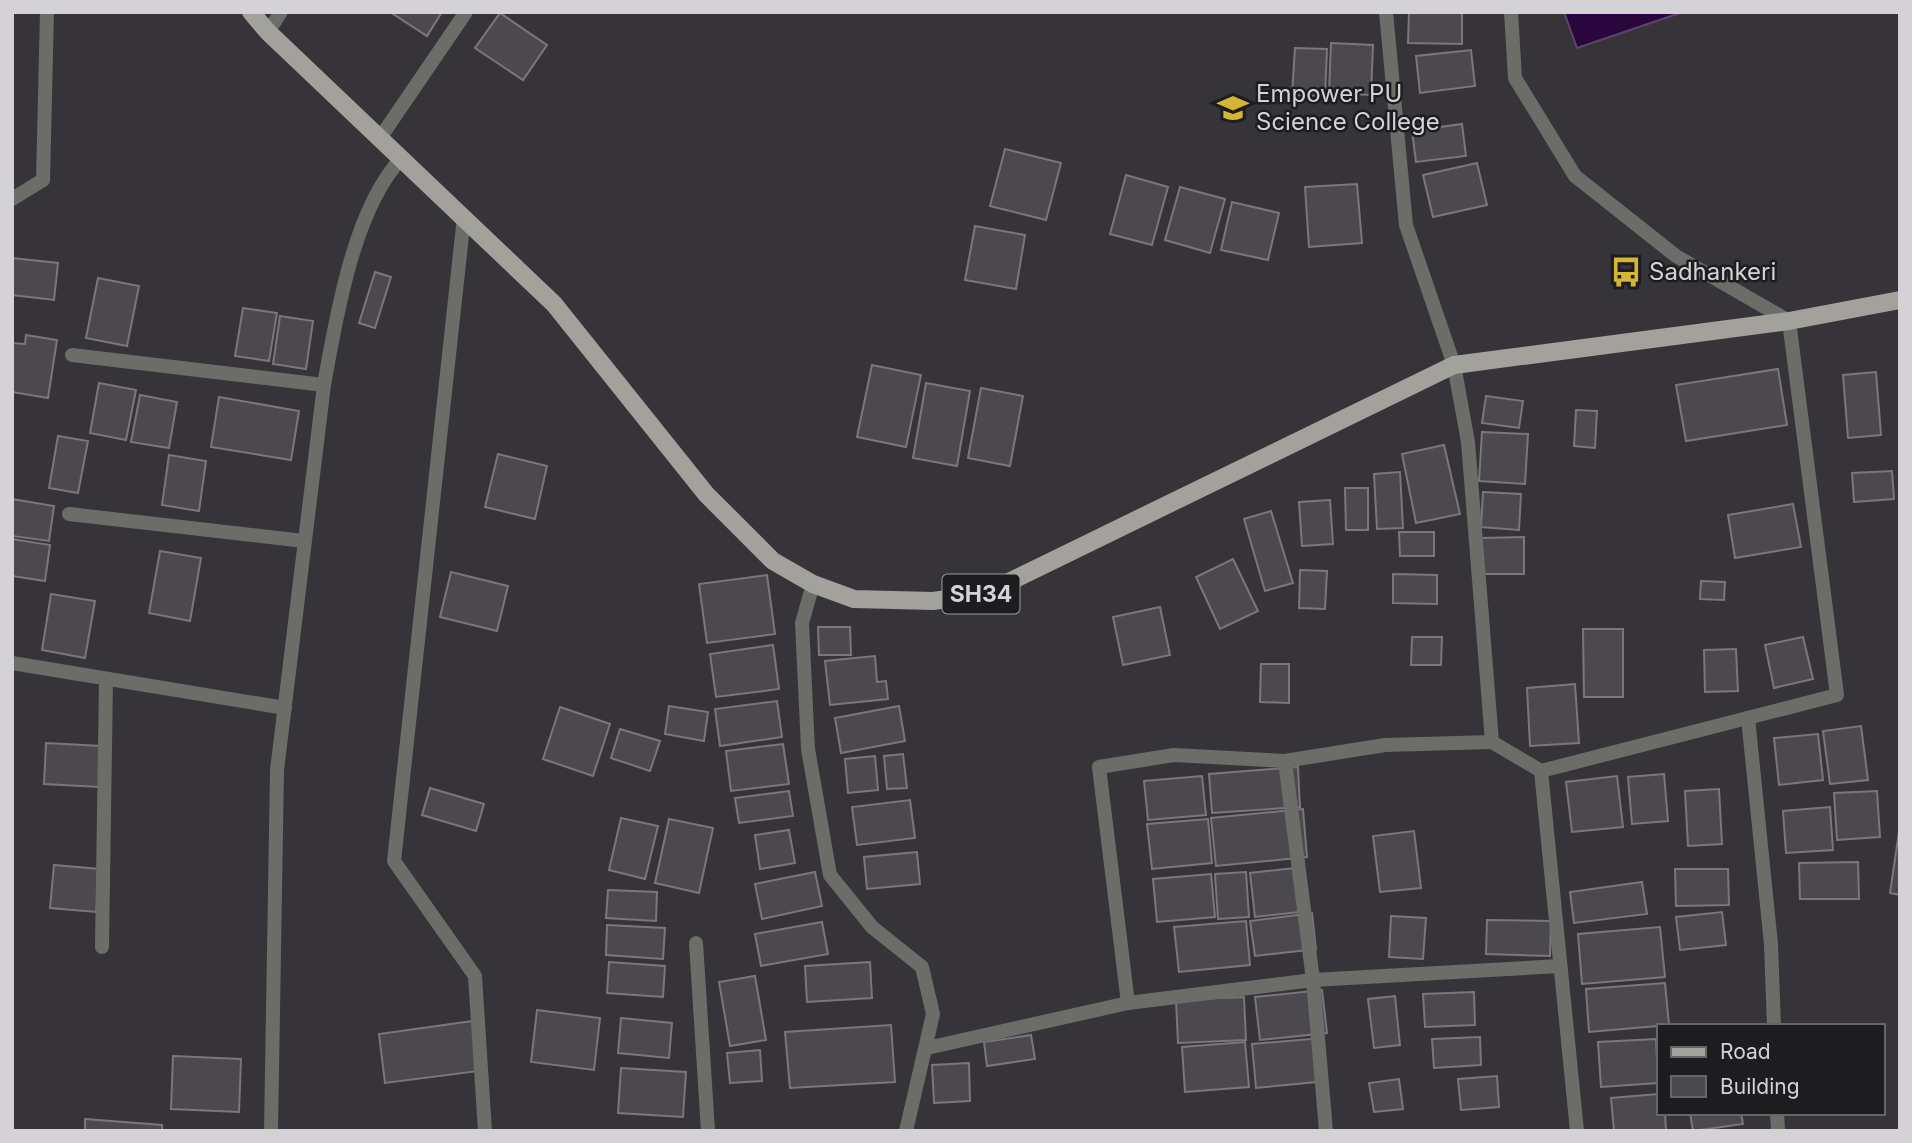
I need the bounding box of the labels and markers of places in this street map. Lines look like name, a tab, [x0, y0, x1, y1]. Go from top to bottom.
place label: Empower PU Science College	[1256, 79, 1440, 136]
school or university icon: Empower PU Science College	[1216, 91, 1250, 125]
bus stop icon: Sadhankeri	[1609, 255, 1643, 289]
place label: Sadhankeri	[1649, 257, 1776, 286]

